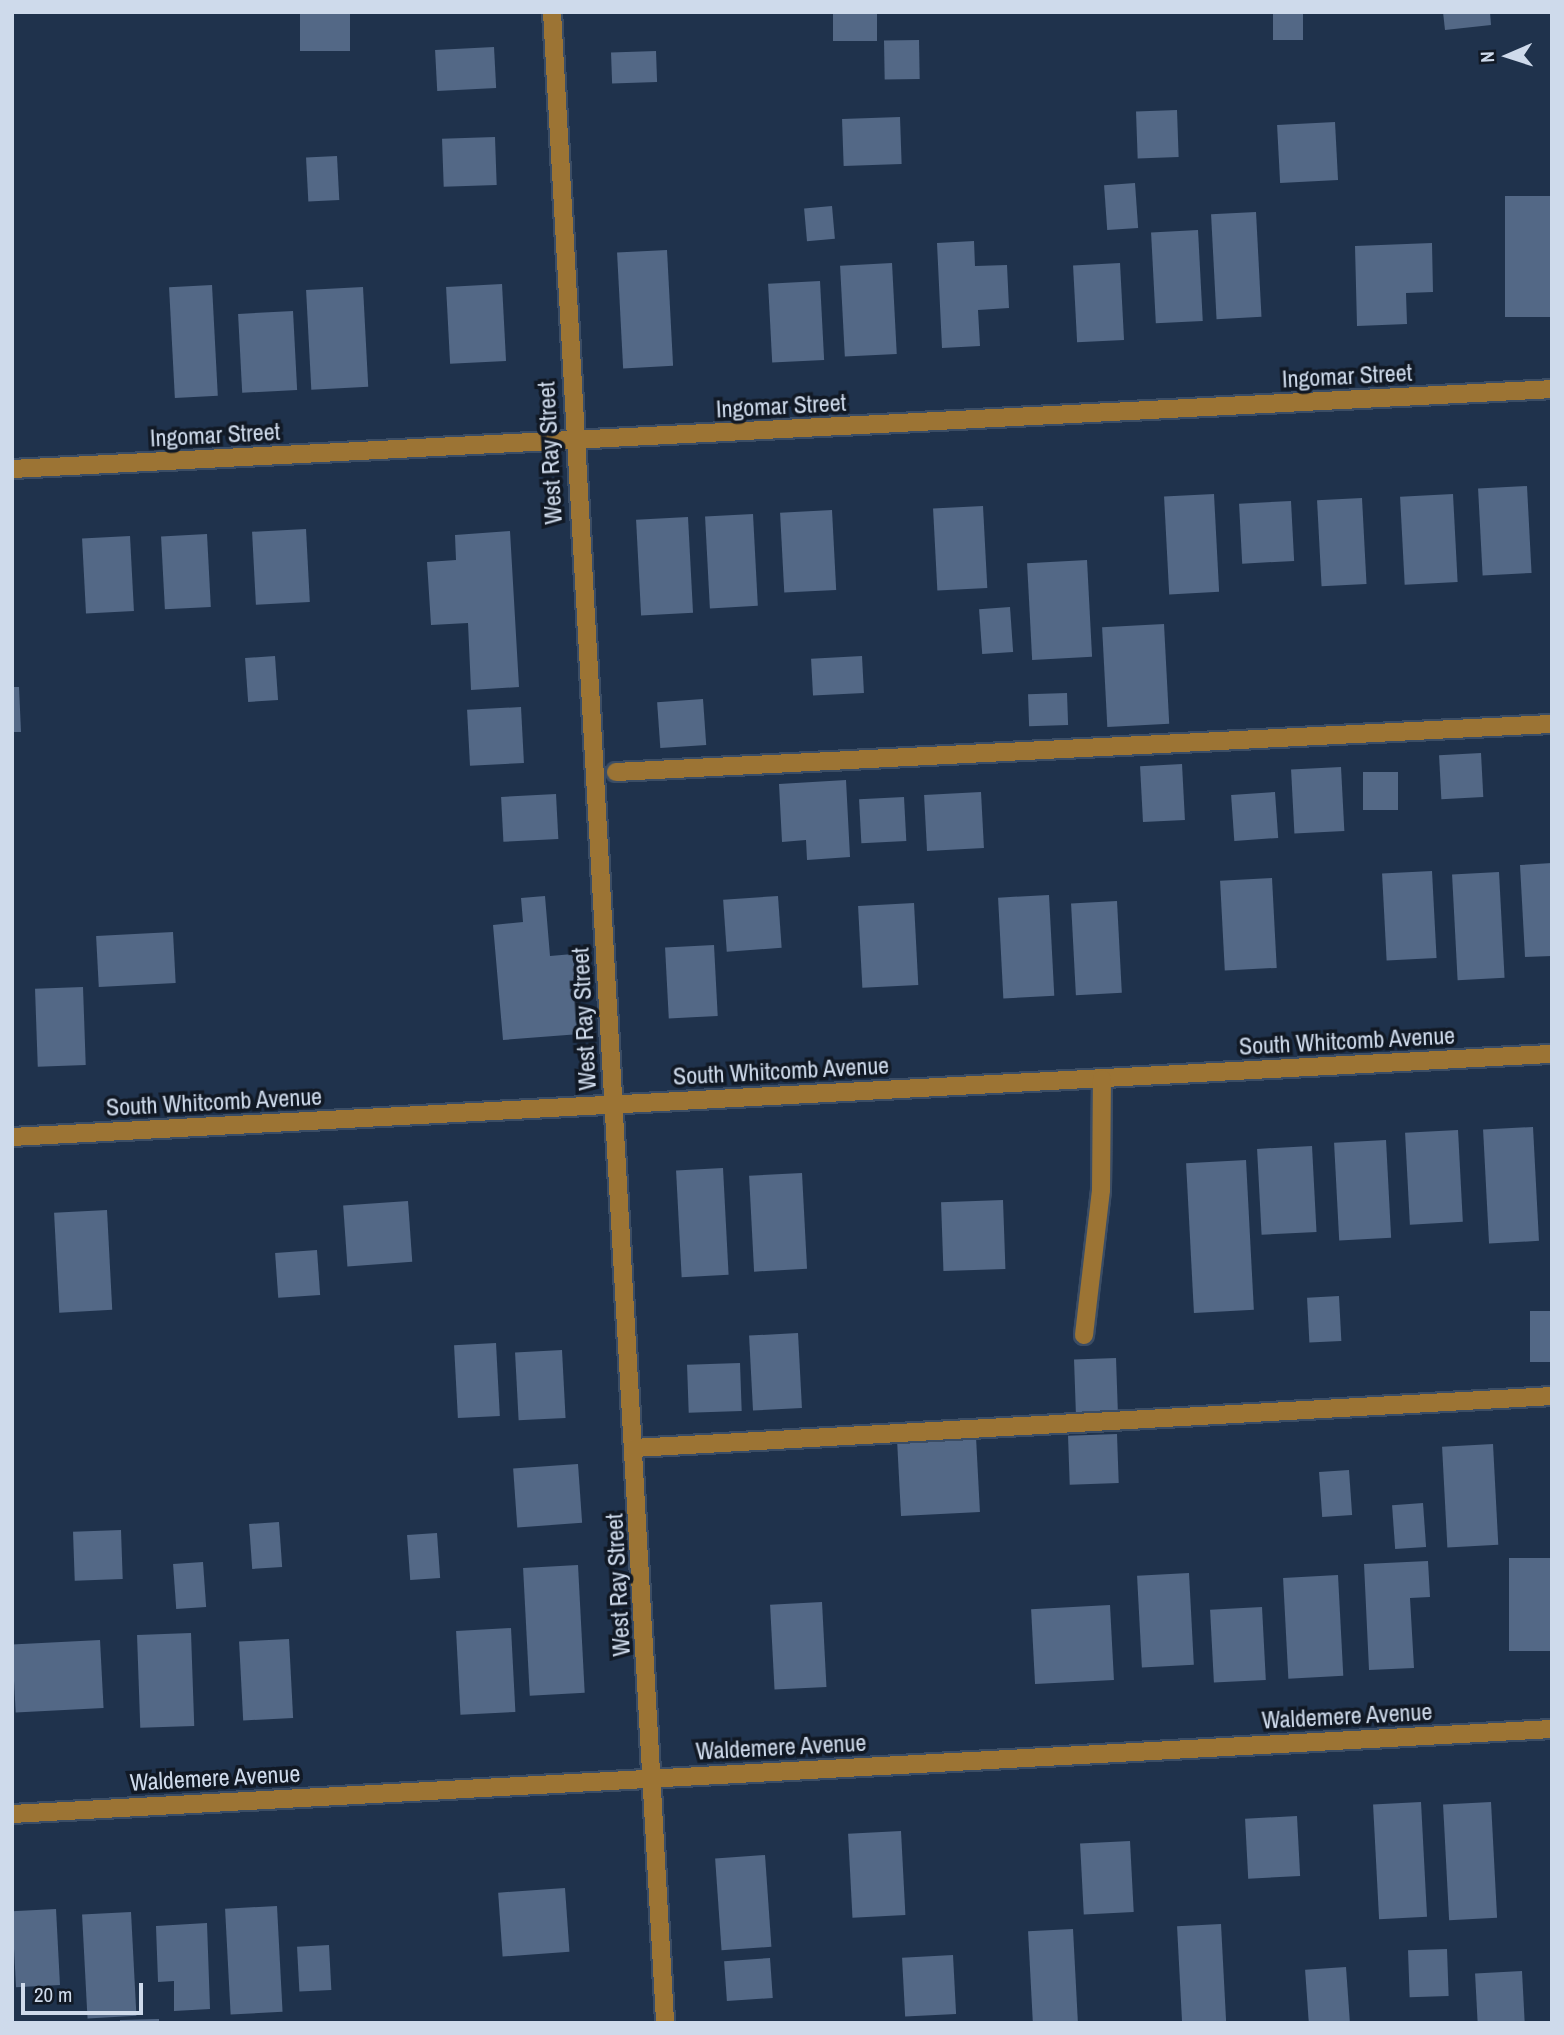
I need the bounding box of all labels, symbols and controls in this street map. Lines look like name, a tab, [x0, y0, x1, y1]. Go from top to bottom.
north arrow	[1473, 21, 1543, 91]
text: N	[1474, 51, 1500, 63]
street label: Ingomar Street	[1281, 358, 1413, 394]
street label: West Ray Street	[532, 381, 568, 525]
street label: Ingomar Street	[715, 388, 847, 424]
street label: Ingomar Street	[149, 417, 281, 453]
street label: West Ray Street	[566, 947, 602, 1091]
street label: South Whitcomb Avenue	[1238, 1021, 1456, 1061]
street label: South Whitcomb Avenue	[672, 1051, 890, 1091]
street label: South Whitcomb Avenue	[105, 1082, 323, 1122]
street label: West Ray Street	[600, 1513, 636, 1657]
street label: Waldemere Avenue	[1260, 1697, 1434, 1735]
street label: Waldemere Avenue	[694, 1728, 868, 1766]
street label: Waldemere Avenue	[128, 1759, 302, 1797]
scale bar	[24, 1968, 147, 2012]
text: 20 m	[34, 1980, 72, 2009]

